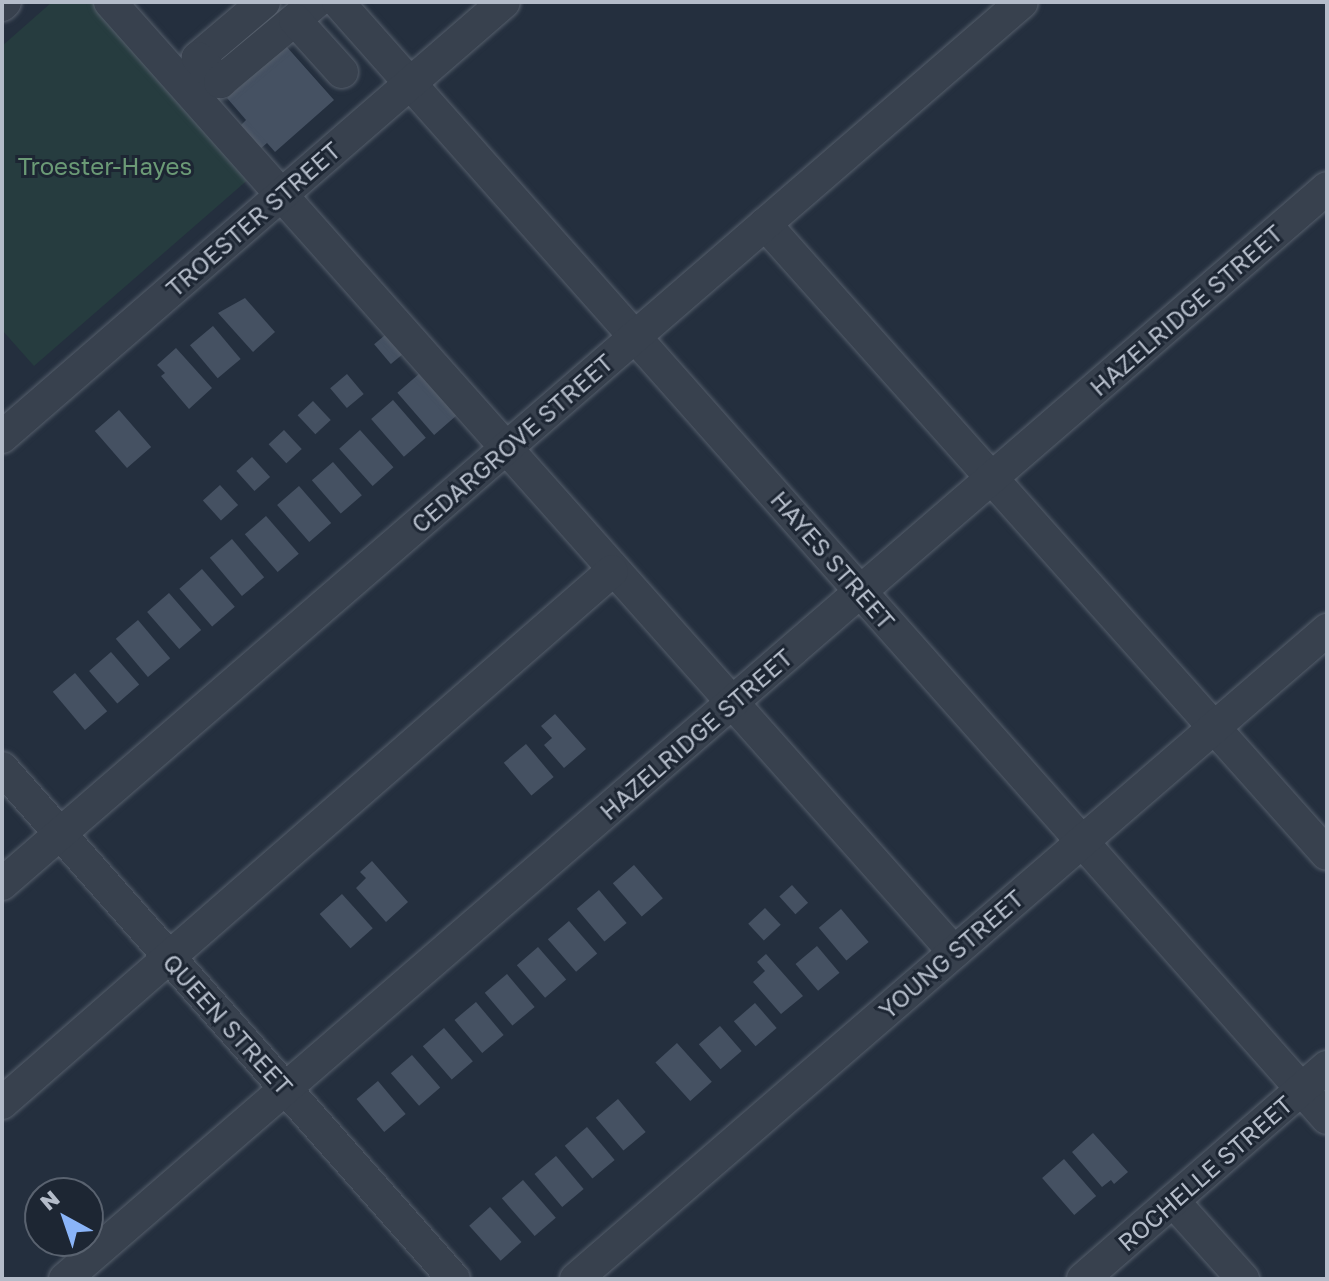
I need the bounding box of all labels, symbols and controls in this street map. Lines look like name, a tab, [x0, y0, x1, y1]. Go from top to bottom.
street label: TROESTER STREET	[160, 136, 346, 302]
park label: Troester-Hayes	[18, 152, 192, 180]
street label: HAZELRIDGE STREET	[1084, 218, 1288, 402]
street label: CEDARGROVE STREET	[405, 348, 619, 538]
street label: HAYES STREET	[765, 485, 901, 635]
street label: HAZELRIDGE STREET	[594, 642, 798, 826]
street label: YOUNG STREET	[873, 883, 1029, 1025]
street label: QUEEN STREET	[157, 948, 299, 1100]
street label: ROCHELLE STREET	[1112, 1089, 1298, 1257]
north arrow	[24, 1177, 104, 1257]
text: N	[34, 1184, 65, 1215]

